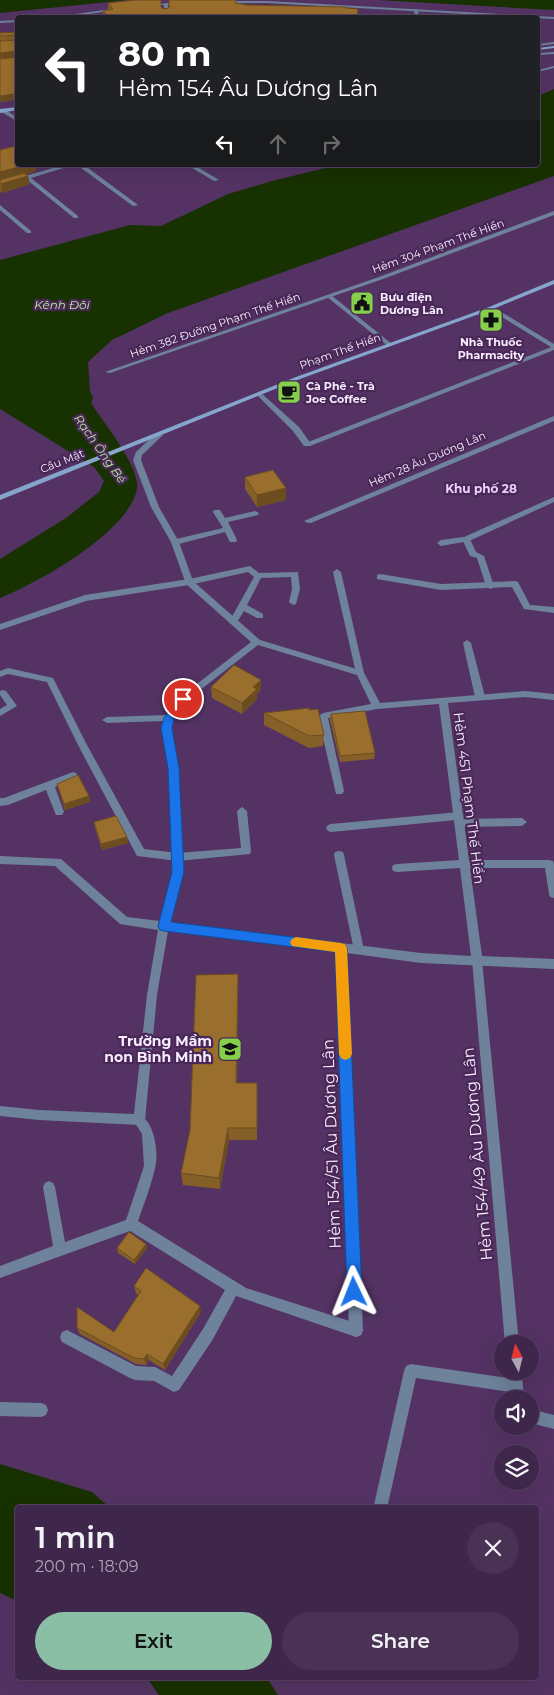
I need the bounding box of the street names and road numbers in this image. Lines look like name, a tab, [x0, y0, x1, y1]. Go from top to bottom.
street label: Hẻm 304 Phạm Thế Hiển	[370, 216, 506, 276]
street label: Hẻm 382 Đường Phạm Thế Hiển	[128, 289, 302, 361]
street label: Phạm Thế Hiển	[297, 330, 383, 372]
street label: Hẻm 28 Âu Dương Lân	[366, 428, 488, 490]
street label: Cầu Mật	[38, 446, 86, 476]
street label: Hẻm 451 Phạm Thế Hiển	[450, 711, 488, 885]
street label: Hẻm 154/51 Âu Dương Lân	[318, 1039, 345, 1249]
street label: Hẻm 154/49 Âu Dương Lân	[459, 1047, 496, 1261]

